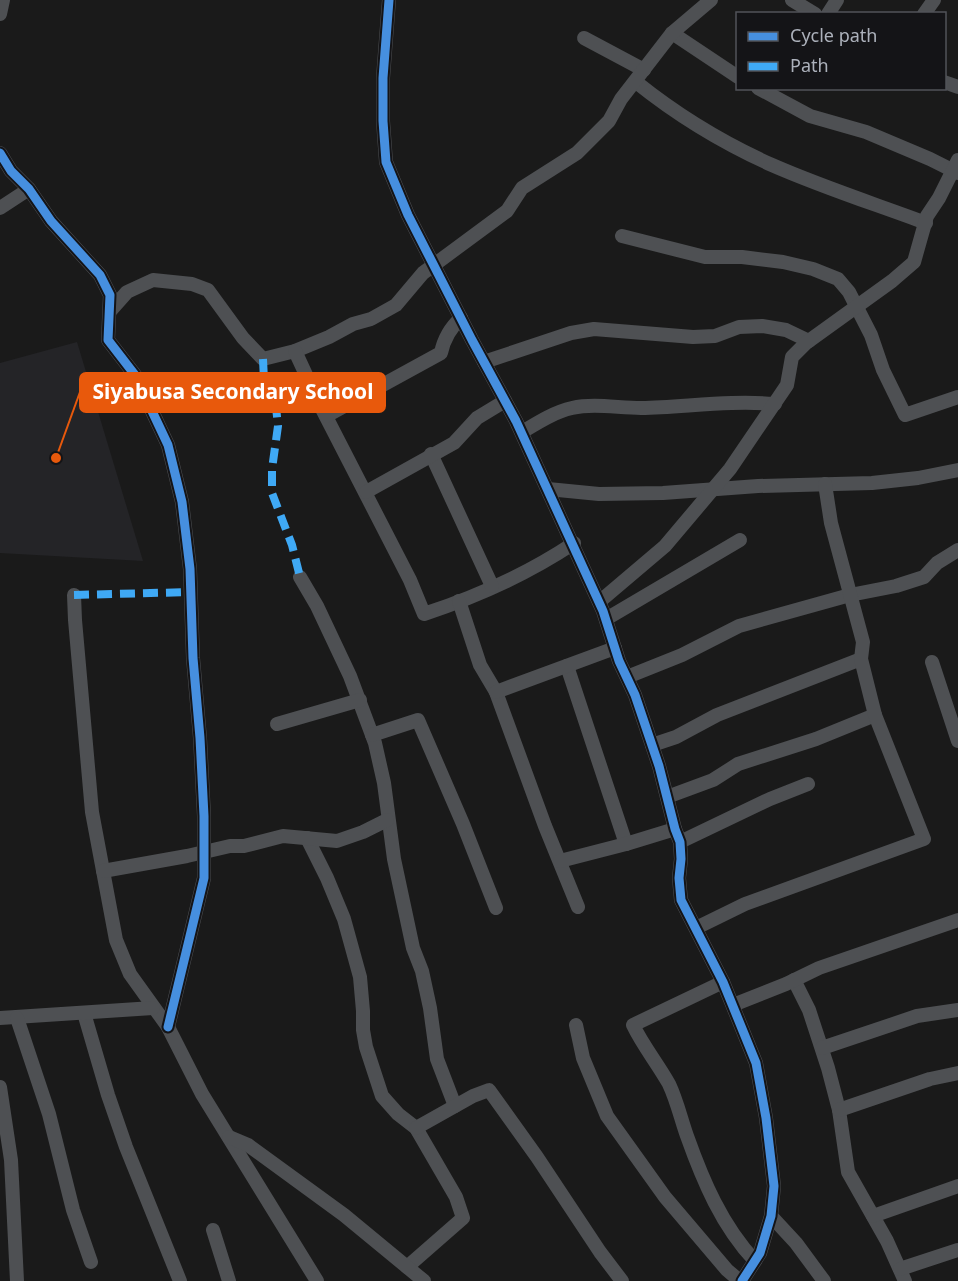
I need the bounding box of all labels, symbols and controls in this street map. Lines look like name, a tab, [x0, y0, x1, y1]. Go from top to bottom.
legend	[736, 12, 946, 90]
text: Cycle path	[790, 23, 877, 47]
text: Path	[790, 53, 829, 77]
callout: Siyabusa Secondary School	[80, 373, 385, 412]
text: Siyabusa Secondary School	[93, 377, 373, 405]

